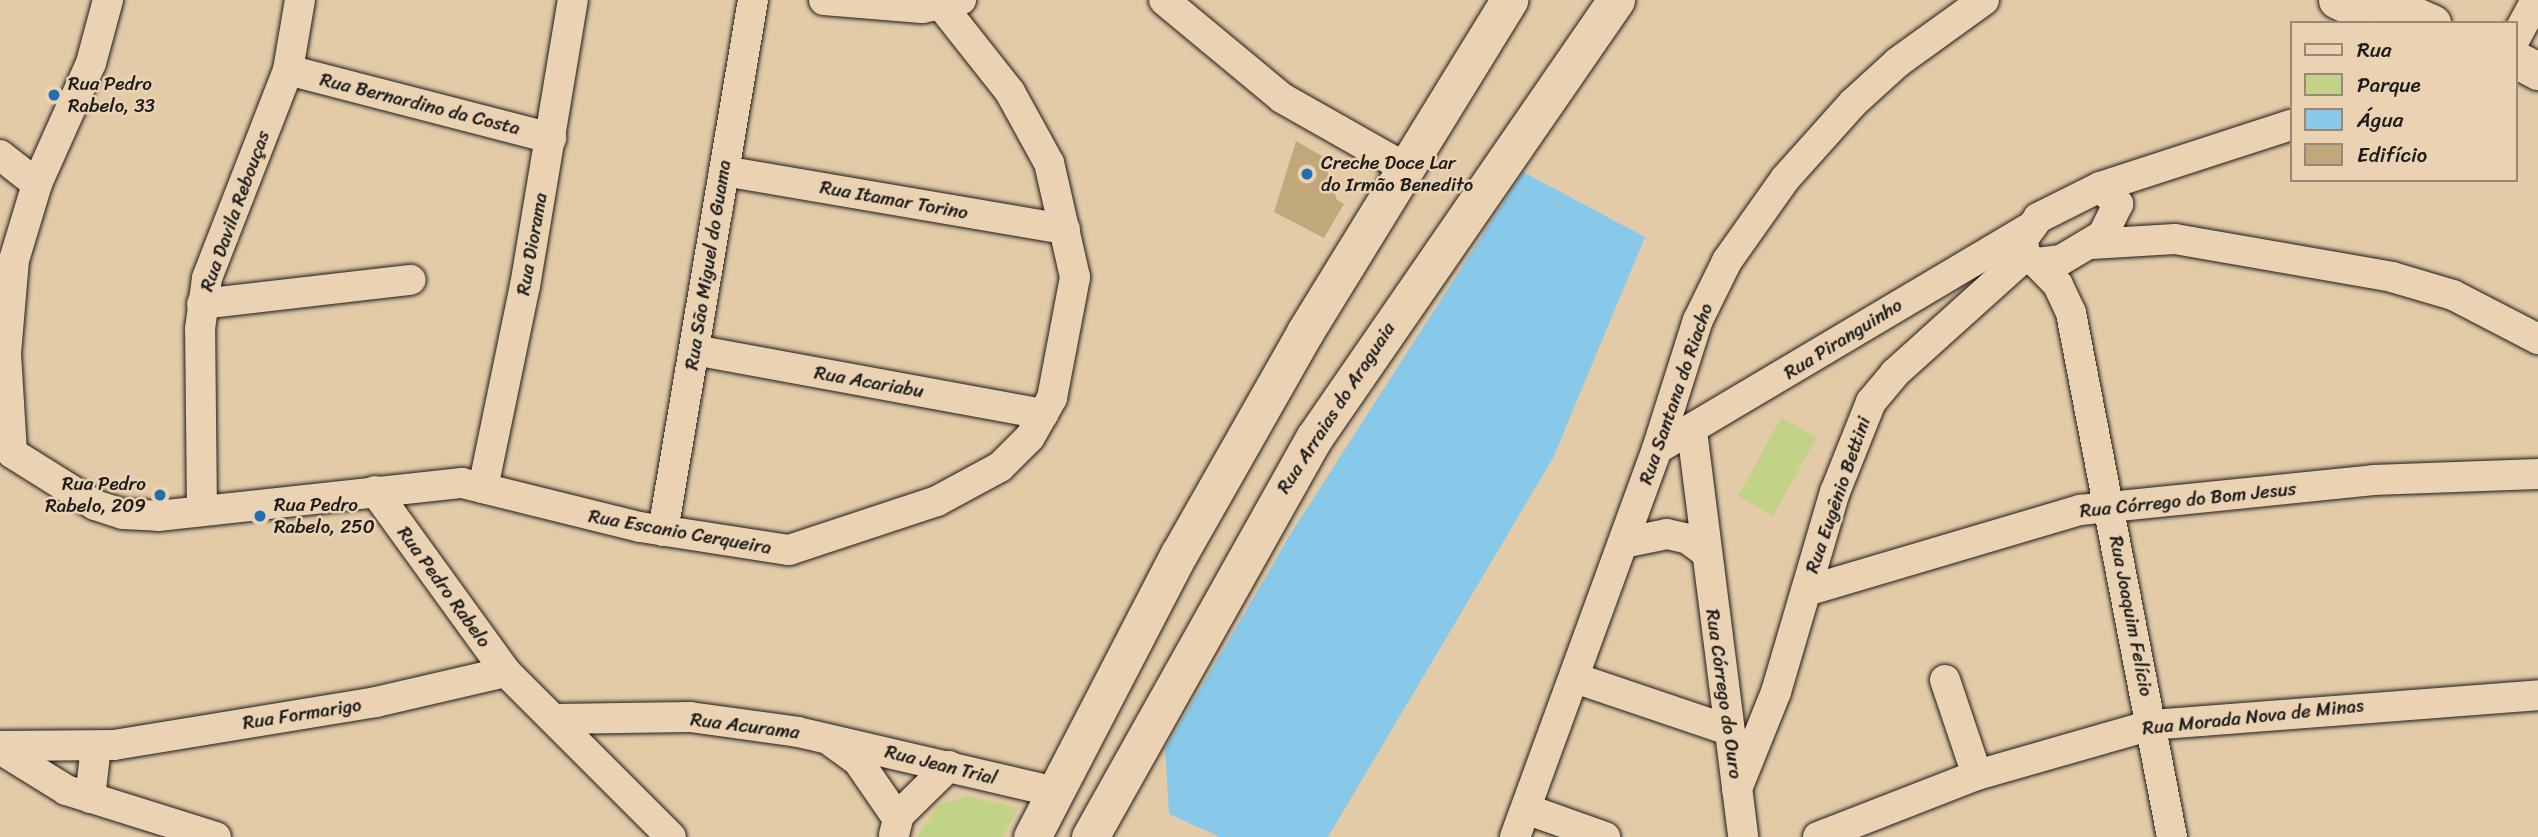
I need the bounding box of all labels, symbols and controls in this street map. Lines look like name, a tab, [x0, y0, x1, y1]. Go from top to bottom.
legend	[2290, 21, 2517, 182]
text: Rua	[2357, 31, 2392, 69]
text: Parque	[2357, 66, 2421, 104]
street label: Rua Bernardino da Costa	[317, 68, 523, 140]
place label: Rua Pedro Rabelo, 33	[68, 73, 155, 117]
marker: Rua Pedro Rabelo, 33	[46, 87, 62, 103]
text: Água	[2357, 101, 2403, 139]
street label: Rua Davila Rebouças	[195, 127, 275, 295]
text: Edifício	[2357, 136, 2427, 174]
place label: Creche Doce Lar do Irmão Benedito	[1321, 152, 1474, 196]
street label: Rua São Miguel do Guama	[680, 158, 736, 372]
marker: Creche Doce Lar do Irmão Benedito	[1299, 166, 1315, 182]
street label: Rua Itamar Torino	[818, 176, 970, 224]
street label: Rua Diorama	[512, 191, 552, 297]
street label: Rua Piranguinho	[1780, 293, 1906, 385]
street label: Rua Santana do Riacho	[1634, 300, 1718, 488]
street label: Rua Arraias do Araguaia	[1272, 318, 1400, 498]
street label: Rua Acariabu	[813, 361, 925, 403]
street label: Rua Eugênio Bettini	[1800, 414, 1876, 576]
place label: Rua Pedro Rabelo, 209	[45, 473, 146, 517]
street label: Rua Córrego do Bom Jesus	[2078, 477, 2298, 523]
marker: Rua Pedro Rabelo, 209	[152, 487, 168, 503]
place label: Rua Pedro Rabelo, 250	[274, 494, 375, 538]
street label: Rua Escanio Cerqueira	[587, 505, 773, 559]
marker: Rua Pedro Rabelo, 250	[252, 508, 268, 524]
street label: Rua Pedro Rabelo	[392, 521, 496, 653]
street label: Rua Joaquim Felício	[2104, 534, 2158, 698]
street label: Rua Córrego do Ouro	[1701, 607, 1747, 781]
street label: Rua Formarigo	[241, 693, 363, 735]
street label: Rua Morada Nova de Minas	[2141, 694, 2365, 740]
street label: Rua Acurama	[689, 708, 801, 744]
street label: Rua Jean Trial	[882, 740, 1000, 790]

